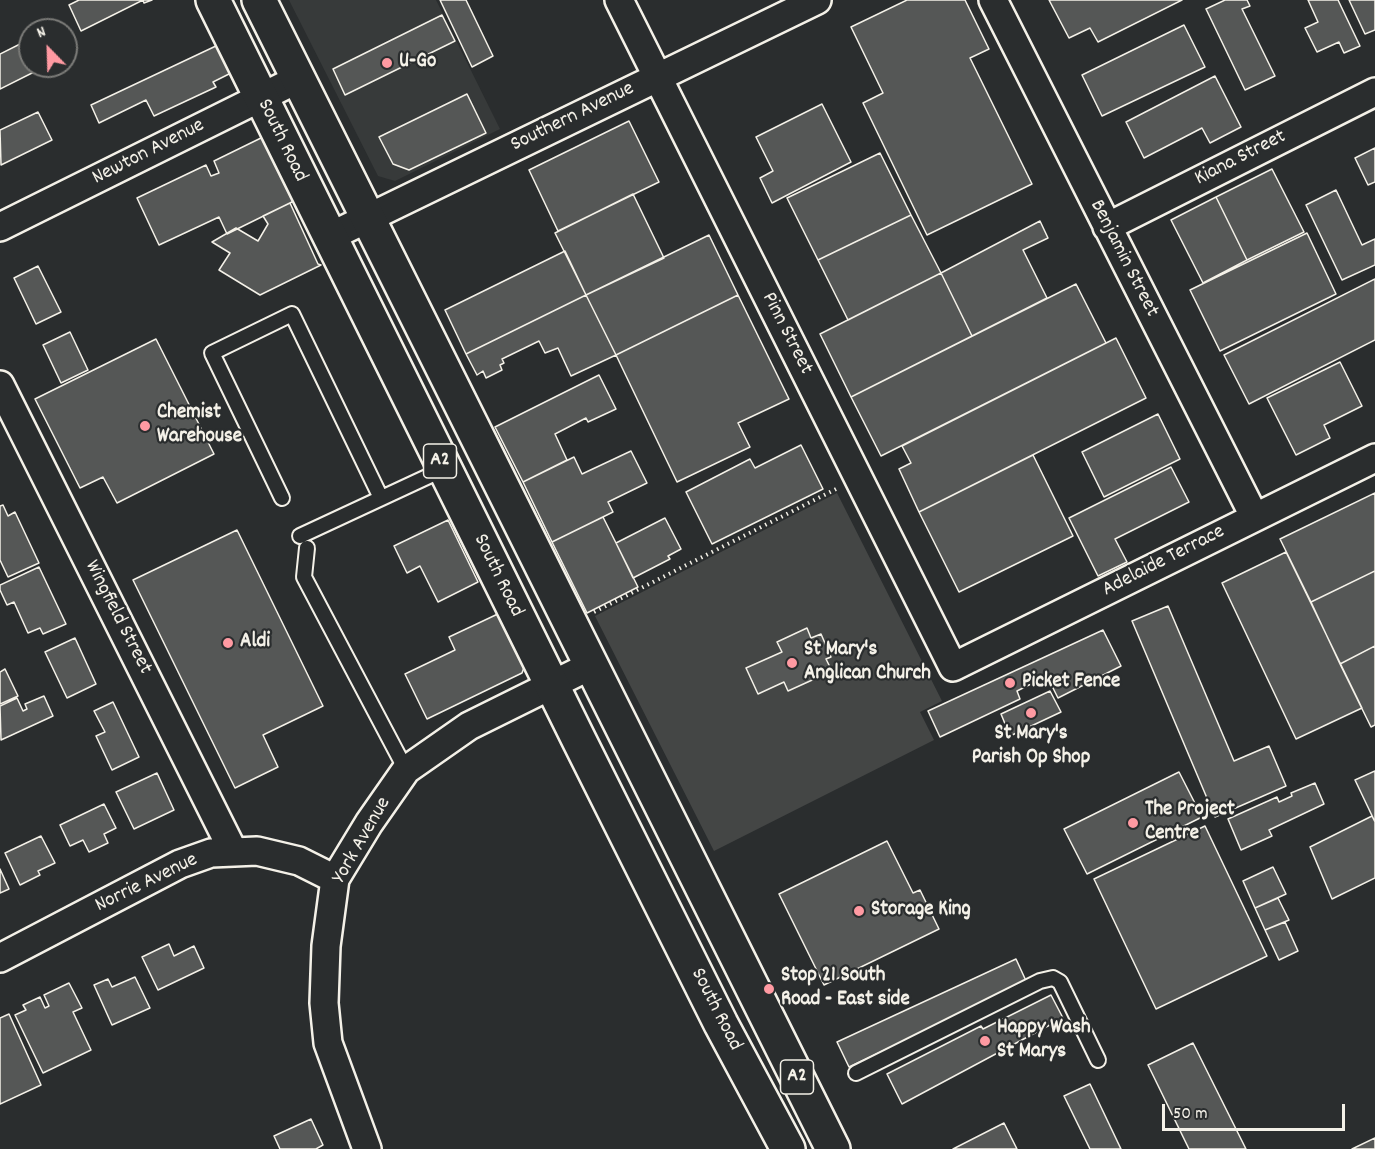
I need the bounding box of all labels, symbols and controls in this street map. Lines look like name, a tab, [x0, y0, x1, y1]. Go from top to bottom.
north arrow	[18, 18, 78, 78]
text: N	[33, 21, 50, 45]
place label: U-Go	[399, 50, 436, 76]
marker: U-Go	[380, 56, 394, 70]
street label: Southern Avenue	[507, 77, 639, 159]
street label: South Road	[250, 95, 312, 187]
street label: Newton Avenue	[89, 114, 209, 192]
street label: Kiana Street	[1191, 125, 1291, 193]
street label: Benjamin Street	[1083, 196, 1163, 322]
street label: Pinn Street	[755, 289, 817, 379]
place label: Chemist Warehouse	[157, 401, 242, 451]
marker: Chemist Warehouse	[138, 419, 152, 433]
road number: A2	[424, 444, 456, 478]
street label: Adelaide Terrace	[1099, 520, 1229, 604]
street label: South Road	[466, 530, 528, 622]
street label: Wingfield Street	[78, 557, 156, 679]
place label: Aldi	[240, 630, 270, 656]
marker: Aldi	[221, 636, 235, 650]
place label: St Mary's Anglican Church	[804, 638, 931, 688]
marker: St Mary's Anglican Church	[785, 656, 799, 670]
place label: Picket Fence	[1022, 670, 1120, 696]
marker: Picket Fence	[1003, 676, 1017, 690]
marker: St Mary's Parish Op Shop	[1024, 706, 1038, 720]
place label: St Mary's Parish Op Shop	[972, 722, 1090, 772]
street label: York Avenue	[328, 793, 398, 889]
place label: The Project Centre	[1145, 798, 1235, 848]
marker: The Project Centre	[1126, 816, 1140, 830]
street label: Norrie Avenue	[92, 848, 202, 920]
place label: Storage King	[871, 898, 971, 924]
marker: Storage King	[852, 904, 866, 918]
place label: Stop 21 South Road - East side	[781, 964, 910, 1014]
street label: South Road	[684, 965, 746, 1055]
marker: Stop 21 South Road - East side	[762, 982, 776, 996]
place label: Happy Wash St Marys	[997, 1016, 1091, 1066]
marker: Happy Wash St Marys	[978, 1034, 992, 1048]
road number: A2	[780, 1060, 814, 1094]
scale bar	[1165, 1092, 1348, 1130]
text: 50 m	[1173, 1102, 1208, 1127]

